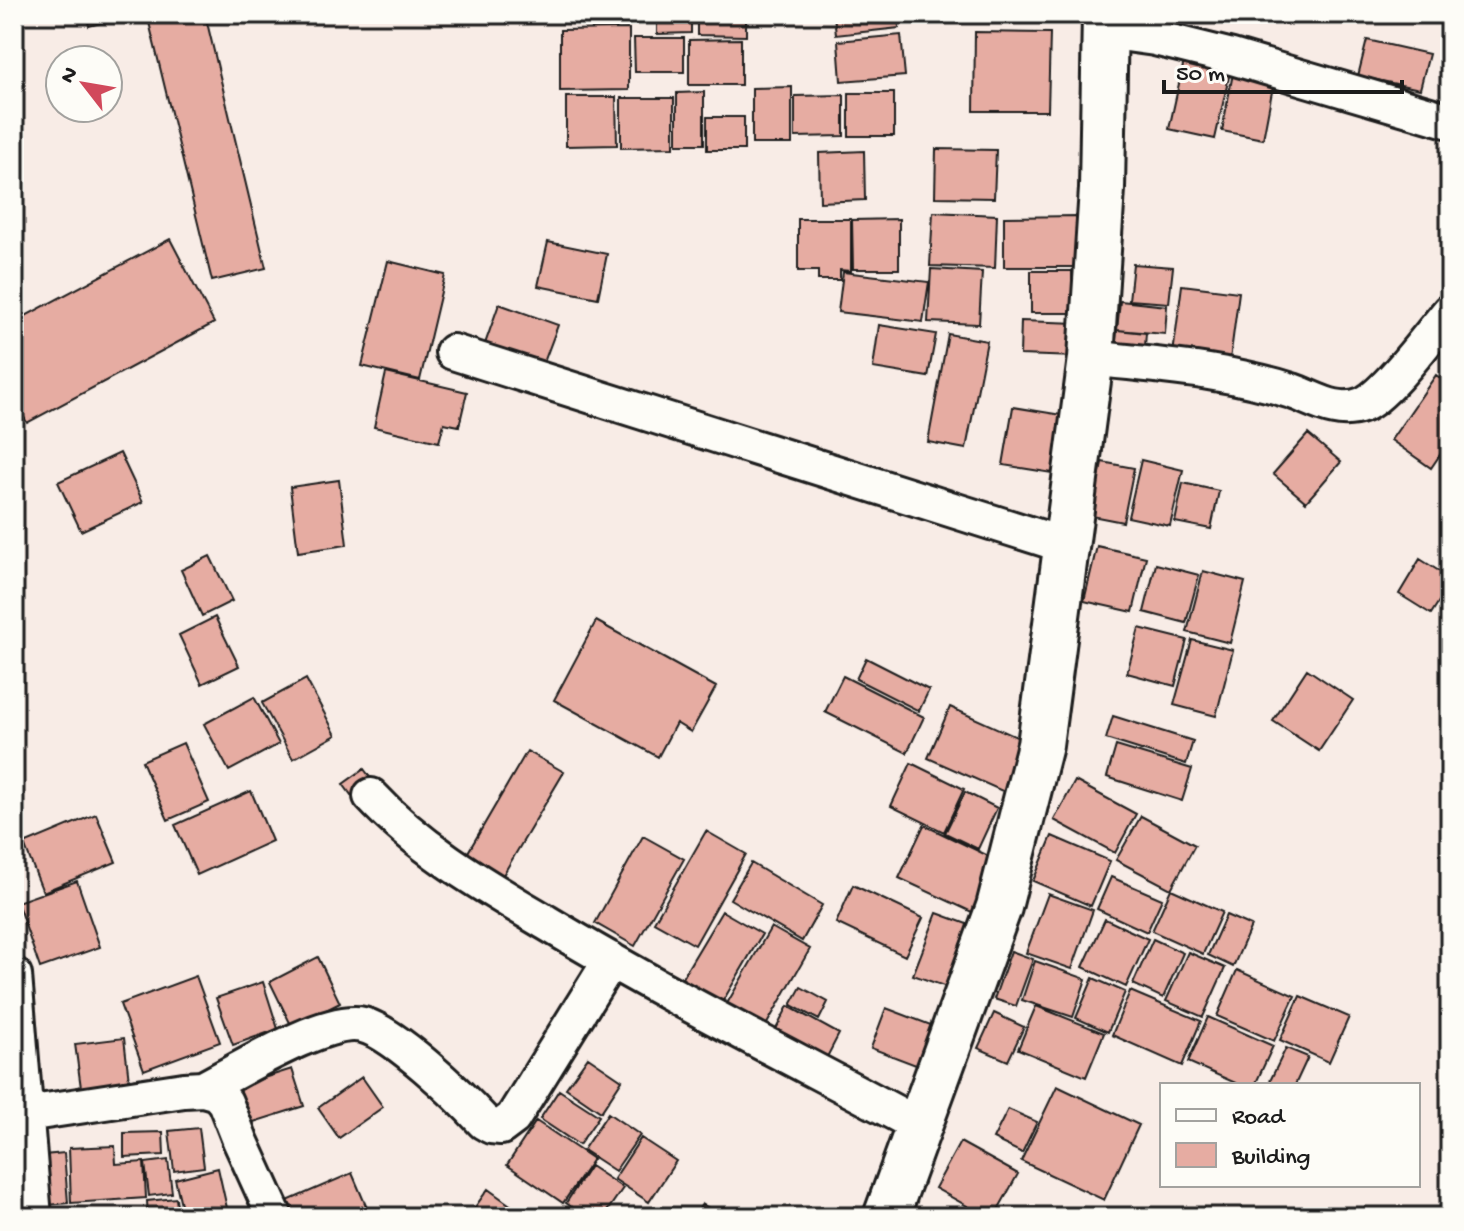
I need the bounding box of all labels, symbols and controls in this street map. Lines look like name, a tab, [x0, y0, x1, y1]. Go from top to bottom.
north arrow	[44, 44, 124, 124]
scale bar	[1164, 44, 1402, 94]
text: 50 m	[1176, 61, 1225, 90]
text: N	[55, 63, 85, 89]
legend	[1160, 1083, 1420, 1187]
text: Road	[1232, 1104, 1286, 1133]
text: Building	[1231, 1144, 1310, 1173]

